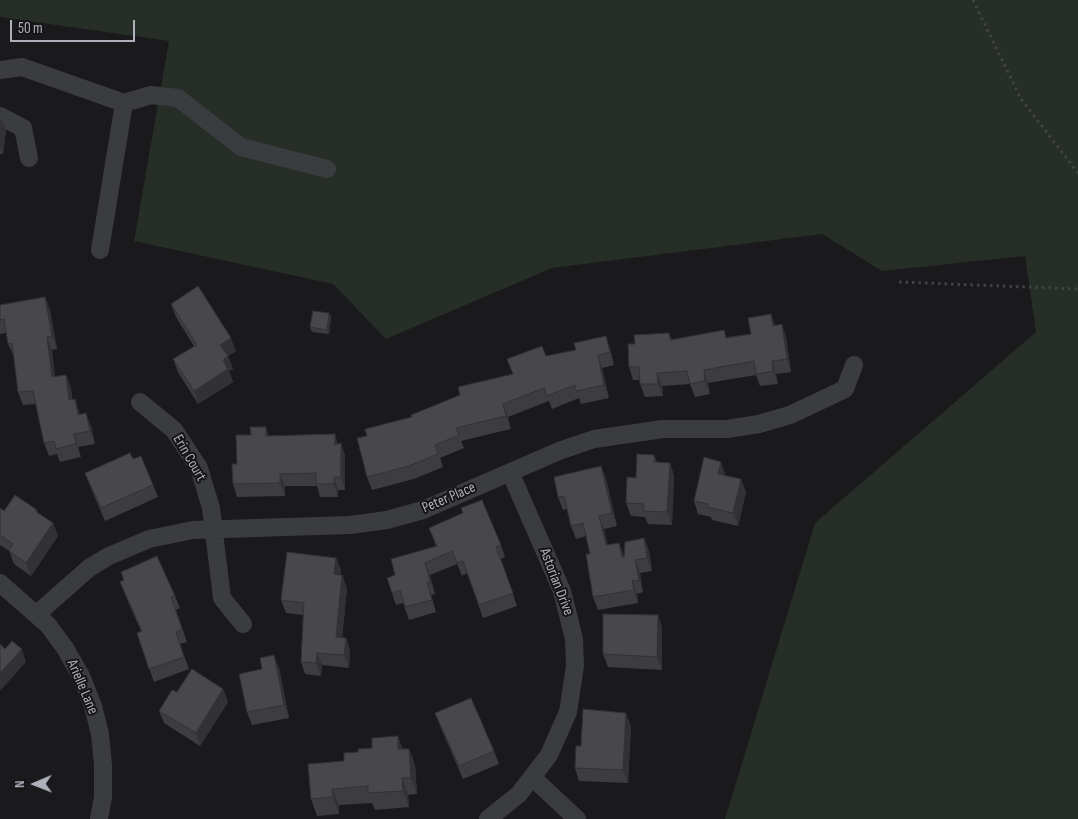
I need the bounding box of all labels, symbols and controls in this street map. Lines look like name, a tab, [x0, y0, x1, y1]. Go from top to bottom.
scale bar	[12, 10, 138, 42]
text: 50 m	[18, 19, 43, 38]
street label: Erin Court	[169, 432, 209, 484]
street label: Peter Place	[420, 479, 478, 517]
street label: Astorian Drive	[535, 546, 577, 618]
street label: Arielle Lane	[62, 657, 102, 717]
north arrow	[10, 759, 60, 809]
text: N	[11, 780, 28, 788]

